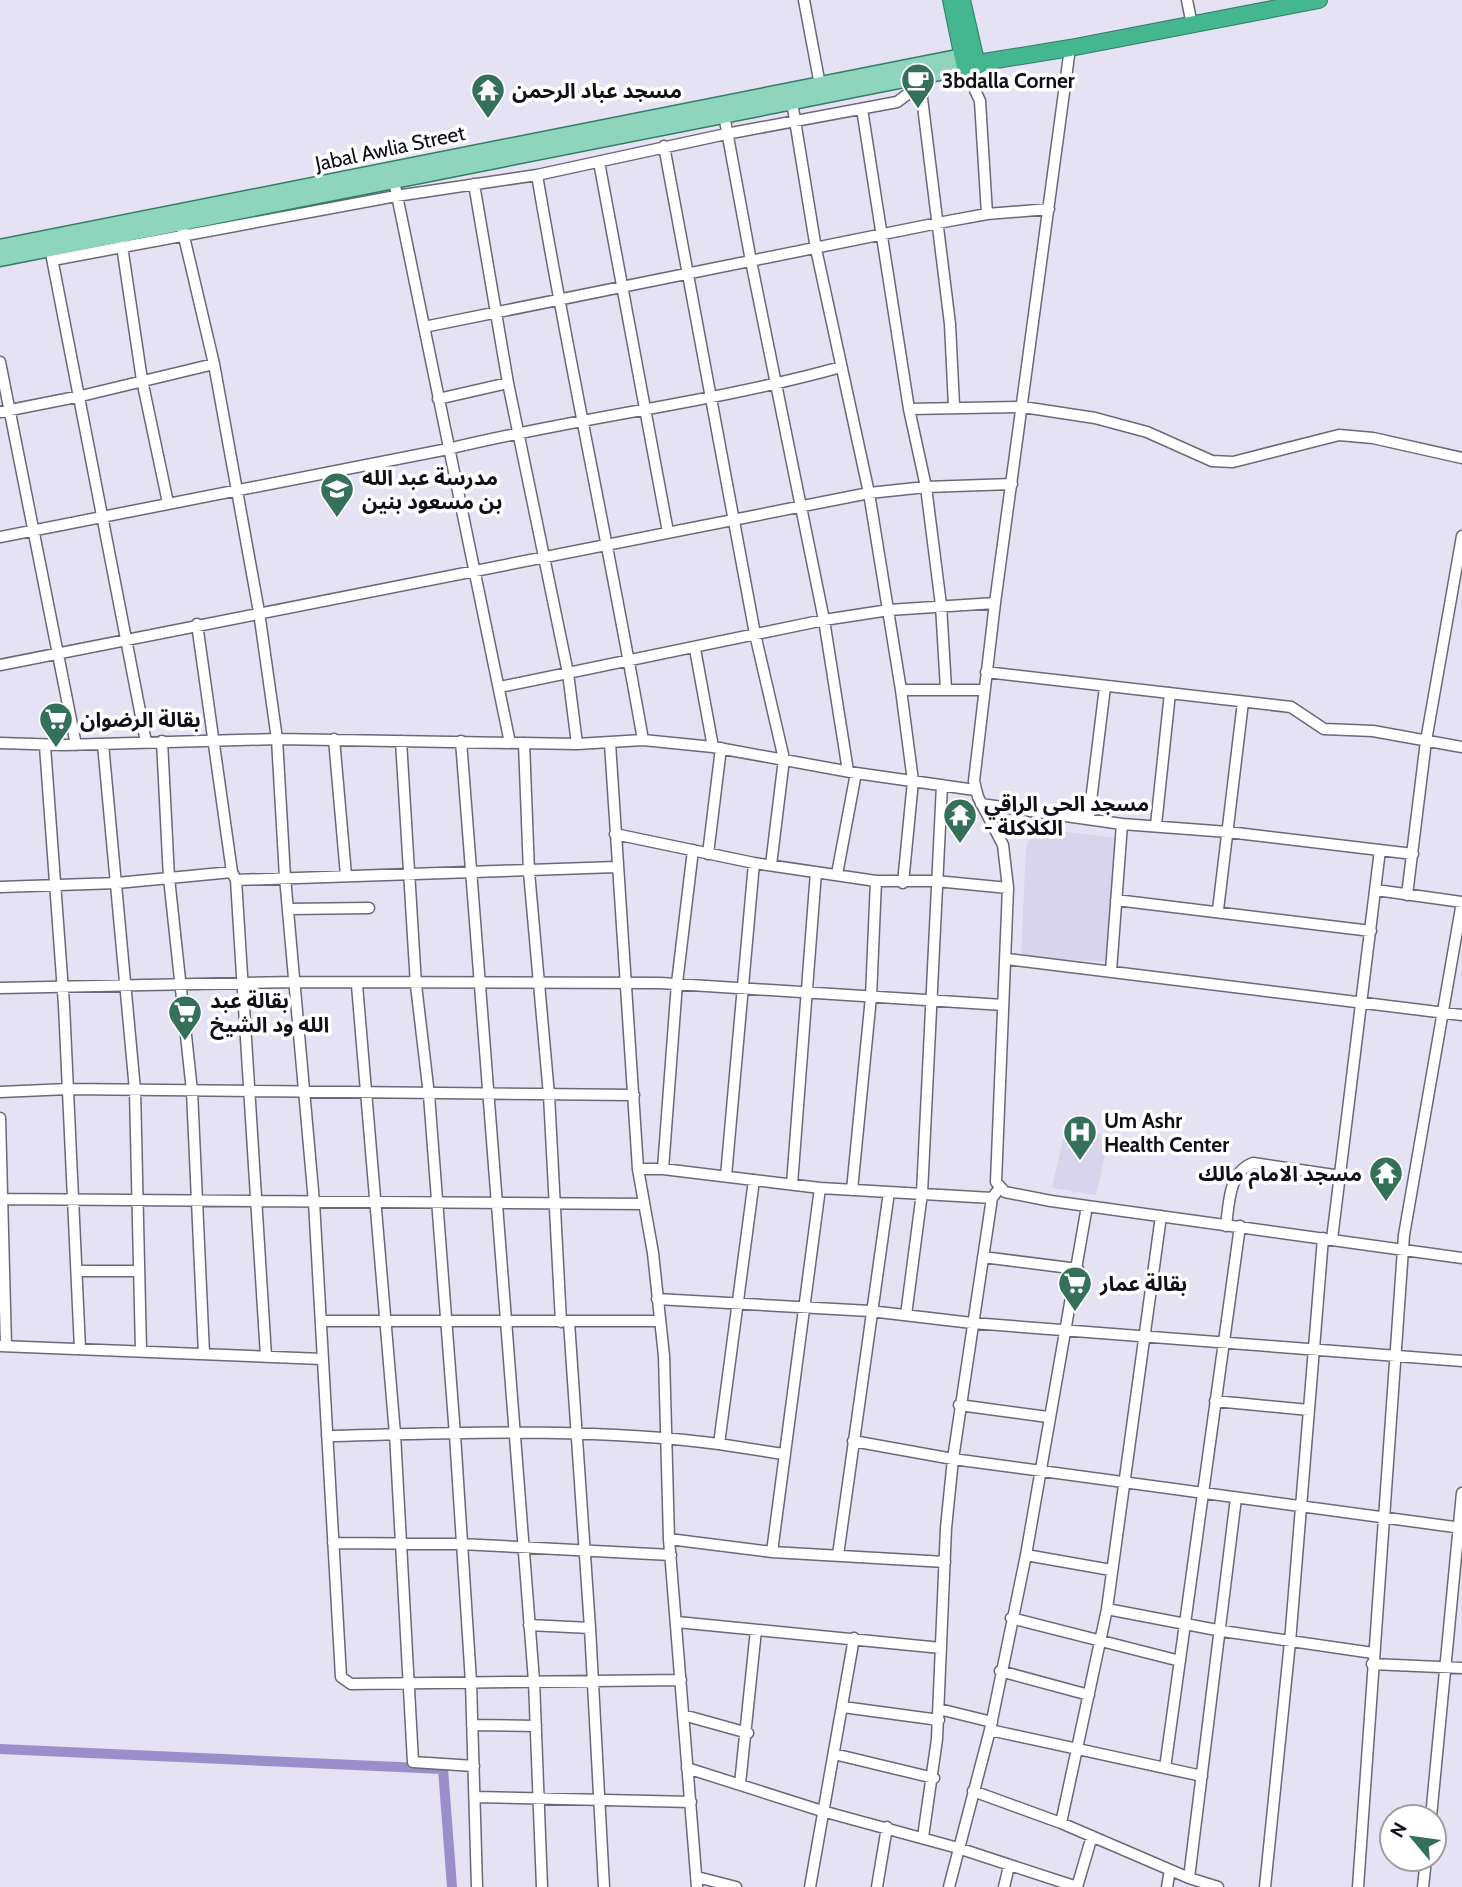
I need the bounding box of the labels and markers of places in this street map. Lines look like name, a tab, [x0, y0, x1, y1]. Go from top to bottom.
cafe icon: 3bdalla Corner	[899, 61, 937, 110]
place label: 3bdalla Corner	[942, 68, 1075, 93]
temple icon: مسجد عباد الرحمن	[469, 71, 507, 120]
place label: مسجد عباد الرحمن	[512, 78, 682, 103]
place label: مدرسة عبد الله بن مسعود بنين	[362, 465, 502, 514]
school or university icon: مدرسة عبد الله بن مسعود بنين	[318, 470, 356, 519]
supermarket icon: بقالة الرضوان	[37, 700, 75, 749]
place label: بقالة الرضوان	[80, 707, 201, 732]
place label: مسجد الحي الراقي - الكلاكلة	[984, 791, 1149, 840]
temple icon: مسجد الحي الراقي - الكلاكلة	[941, 796, 979, 845]
place label: بقالة عبد الله ود الشيخ	[210, 988, 329, 1040]
supermarket icon: بقالة عبد الله ود الشيخ	[166, 993, 204, 1042]
place label: Um Ashr Health Center	[1104, 1108, 1229, 1157]
hospital icon: Um Ashr Health Center	[1061, 1113, 1099, 1162]
temple icon: مسجد الامام مالك	[1367, 1154, 1405, 1203]
place label: مسجد الامام مالك	[1198, 1161, 1362, 1190]
supermarket icon: بقالة عمار	[1056, 1264, 1094, 1313]
place label: بقالة عمار	[1099, 1271, 1187, 1296]

